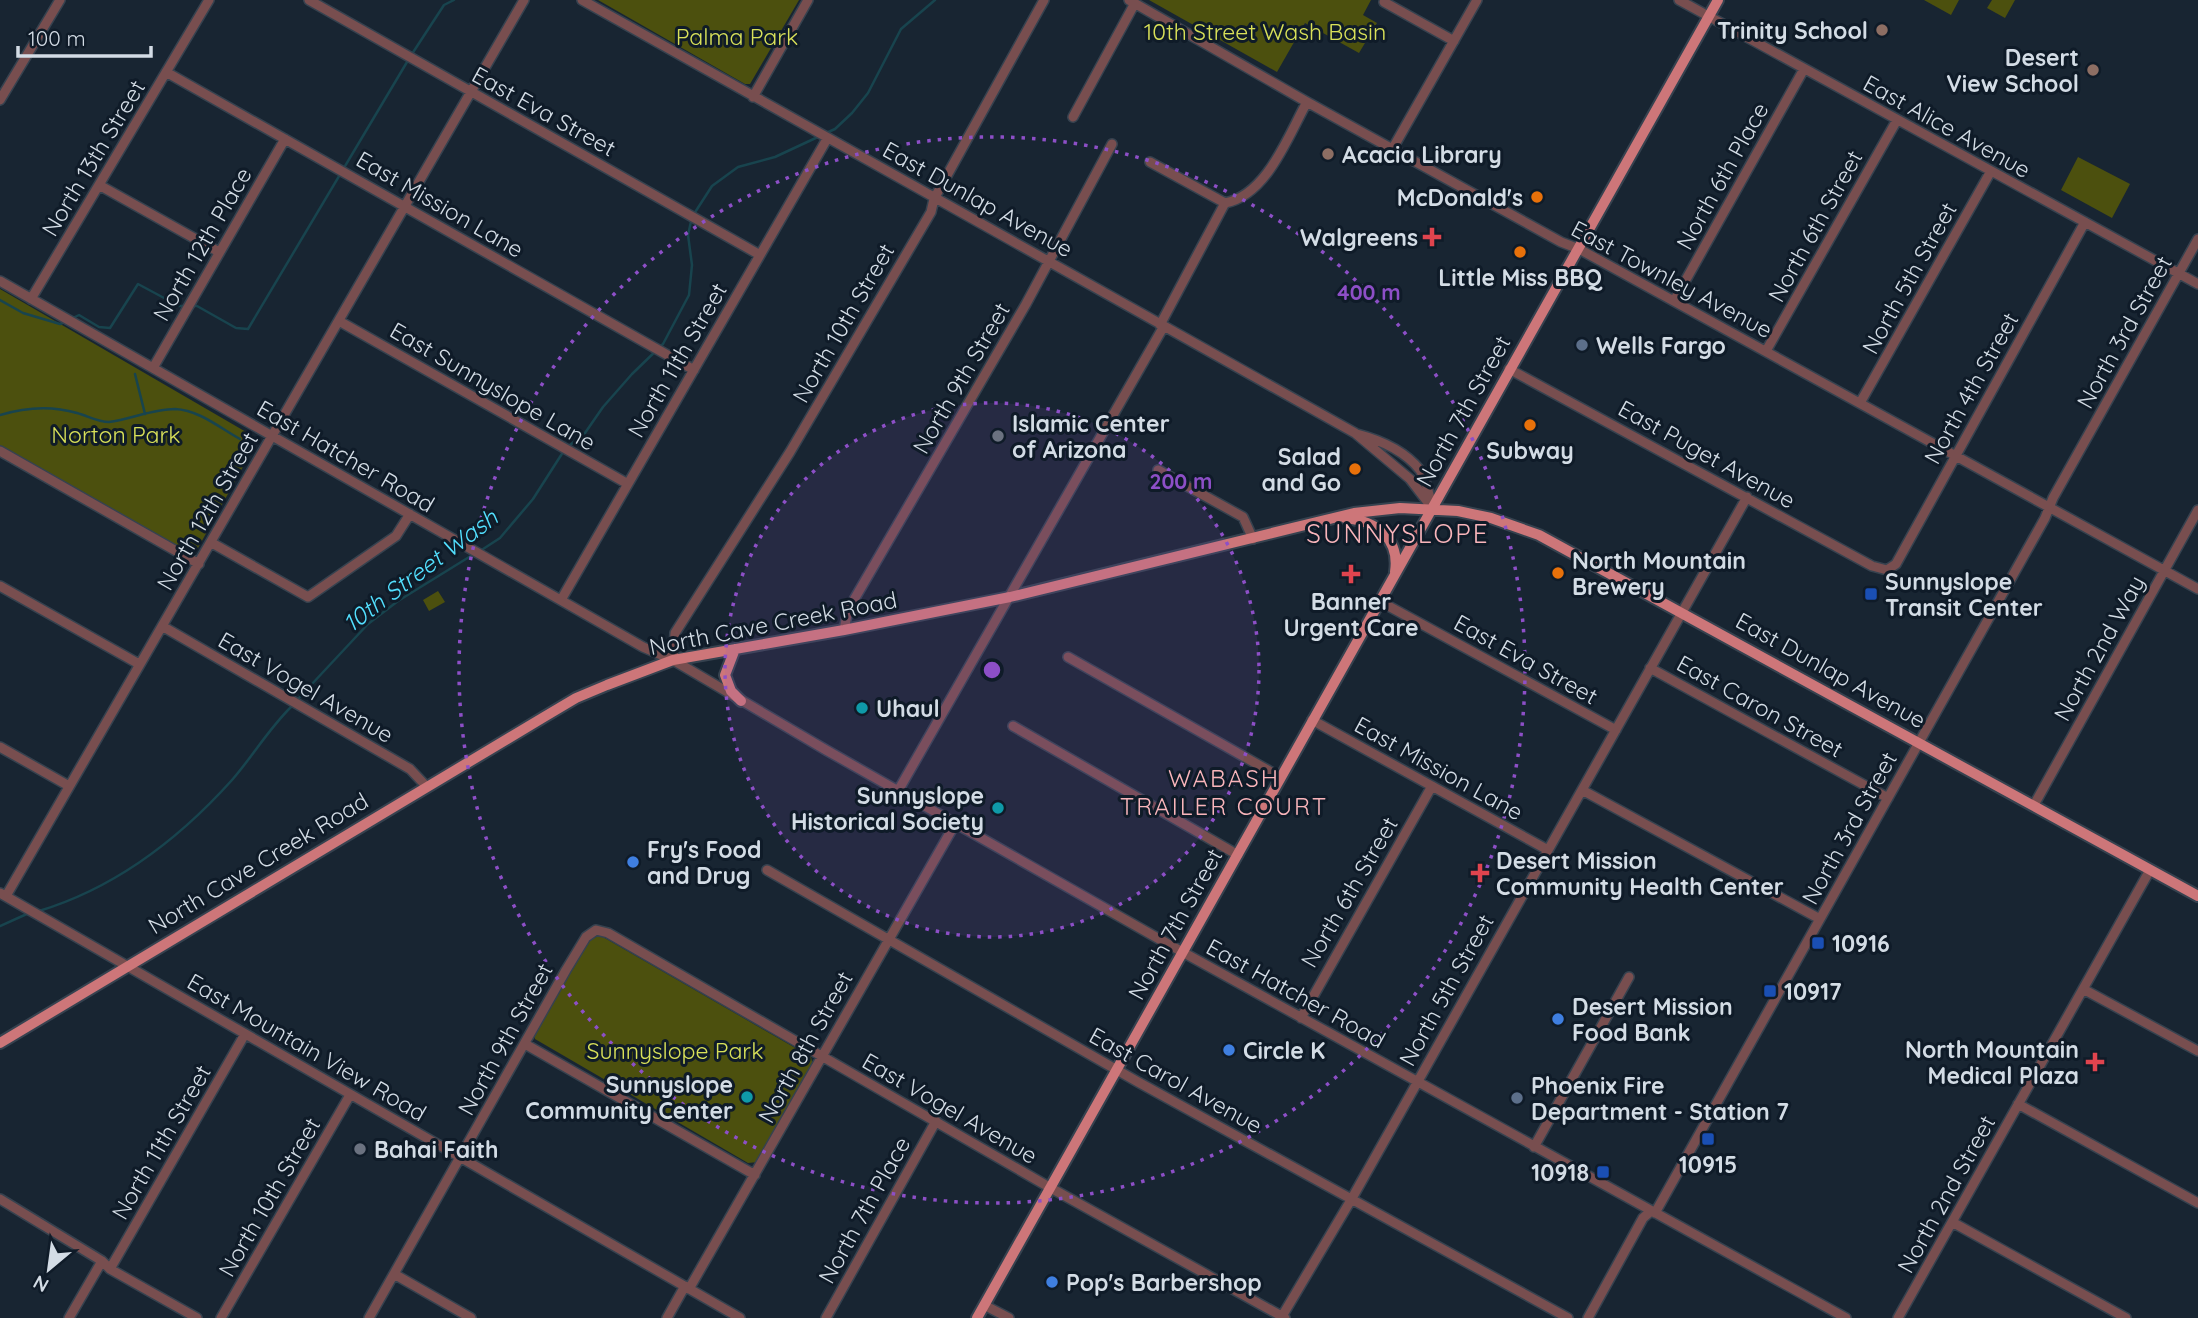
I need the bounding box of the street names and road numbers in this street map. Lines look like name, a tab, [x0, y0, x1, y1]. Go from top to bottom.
street label: East Eva Street	[467, 60, 621, 163]
street label: East Alice Avenue	[1858, 68, 2036, 184]
street label: North 13th Street	[35, 74, 151, 241]
street label: North 6th Place	[1670, 97, 1774, 255]
street label: East Dunlap Avenue	[878, 135, 1078, 263]
street label: East Mission Lane	[351, 144, 529, 264]
street label: North 6th Street	[1761, 145, 1869, 307]
street label: North 12th Place	[146, 162, 258, 326]
street label: North 5th Street	[1855, 197, 1963, 359]
street label: East Townley Avenue	[1567, 214, 1777, 344]
street label: North 10th Street	[786, 238, 900, 408]
street label: North 3rd Street	[2070, 250, 2178, 413]
street label: North 11th Street	[621, 277, 733, 442]
street label: North 9th Street	[906, 297, 1016, 459]
street label: North 4th Street	[1917, 307, 2025, 469]
street label: East Sunnyslope Lane	[385, 315, 601, 457]
street label: North 7th Street	[1409, 330, 1517, 492]
street label: East Hatcher Road	[252, 393, 440, 519]
street label: East Puget Avenue	[1613, 393, 1801, 515]
street label: North 12th Street	[150, 427, 264, 595]
street label: North 2nd Way	[2047, 570, 2151, 726]
street label: North Cave Creek Road	[647, 585, 899, 661]
street label: East Dunlap Avenue	[1731, 606, 1931, 734]
street label: East Eva Street	[1449, 608, 1603, 711]
street label: East Vogel Avenue	[213, 625, 399, 749]
street label: East Caron Street	[1672, 648, 1848, 764]
street label: East Mission Lane	[1350, 710, 1528, 826]
street label: North 3rd Street	[1795, 746, 1903, 909]
street label: North Cave Creek Road	[143, 786, 373, 940]
street label: North 6th Street	[1294, 811, 1404, 972]
street label: North 7th Street	[1121, 843, 1229, 1005]
street label: North 5th Street	[1392, 909, 1500, 1071]
street label: East Hatcher Road	[1201, 932, 1391, 1054]
street label: North 9th Street	[451, 958, 559, 1120]
street label: North 8th Street	[751, 966, 859, 1128]
street label: East Mountain View Road	[182, 967, 432, 1127]
street label: East Carol Avenue	[1084, 1020, 1268, 1140]
street label: East Vogel Avenue	[857, 1046, 1043, 1170]
street label: North 11th Street	[105, 1059, 217, 1224]
street label: North 2nd Street	[1891, 1110, 2001, 1278]
street label: North 10th Street	[212, 1112, 326, 1282]
street label: North 7th Place	[812, 1132, 916, 1288]

